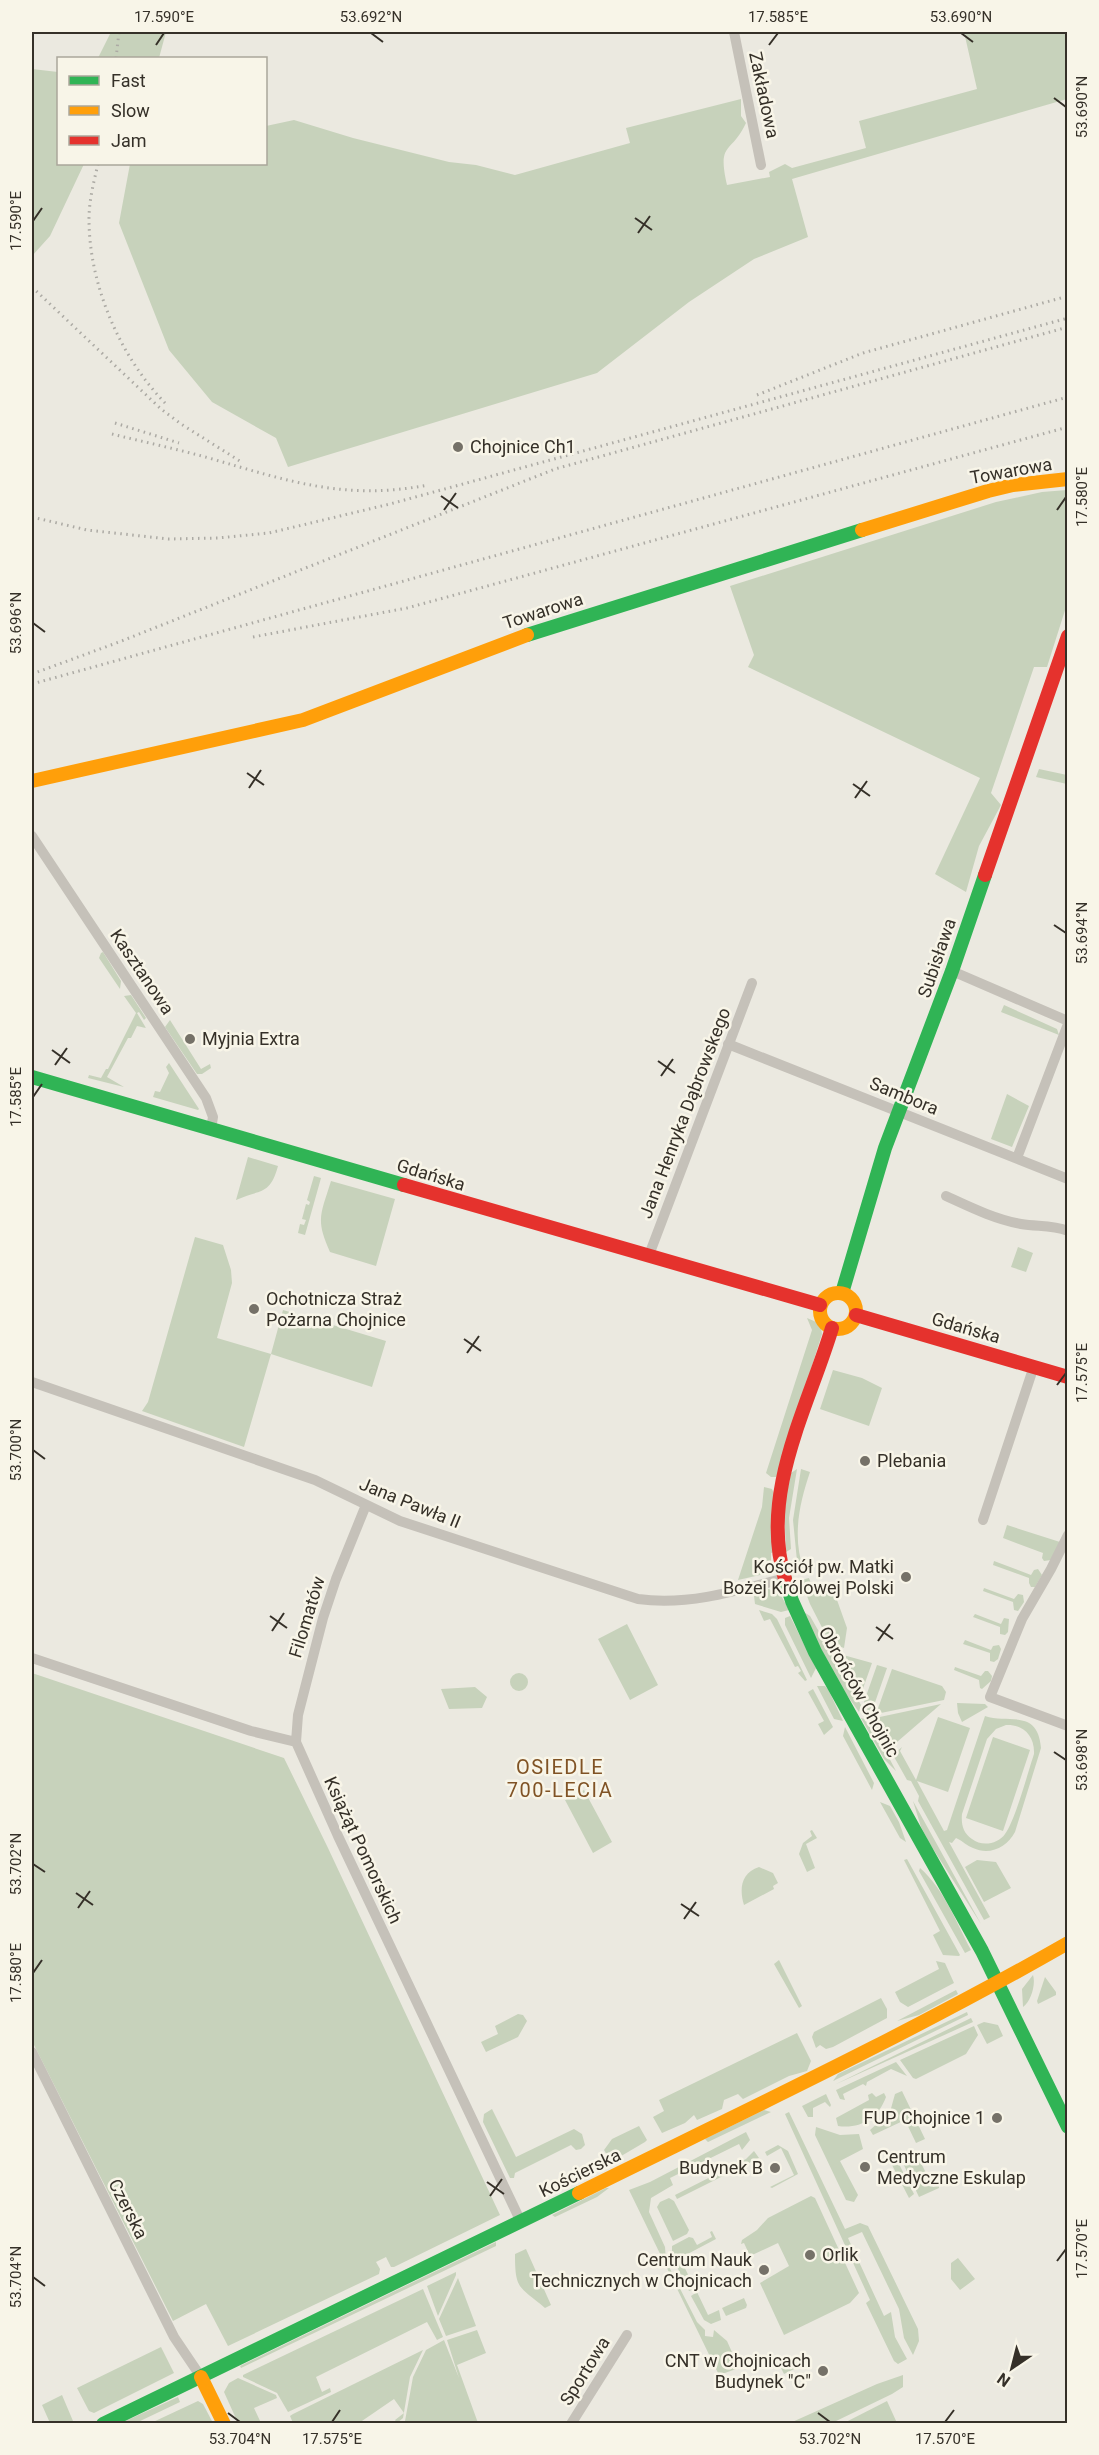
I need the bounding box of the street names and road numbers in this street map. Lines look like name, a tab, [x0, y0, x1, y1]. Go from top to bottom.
street label: Zakładowa	[745, 50, 784, 140]
street label: Towarowa	[968, 453, 1054, 488]
street label: Towarowa	[500, 588, 586, 633]
street label: Subisława	[913, 915, 960, 1000]
street label: Kasztanowa	[106, 925, 179, 1018]
street label: Jana Henryka Dąbrowskego	[635, 1005, 734, 1221]
street label: Sambora	[867, 1072, 942, 1119]
street label: Gdańska	[394, 1154, 468, 1195]
street label: Gdańska	[929, 1308, 1003, 1347]
street label: Jana Pawła II	[356, 1473, 464, 1532]
street label: Filomatów	[284, 1573, 329, 1660]
street label: Obrońców Chojnic	[815, 1623, 904, 1761]
street label: Książąt Pomorskich	[320, 1773, 407, 1927]
street label: Kościerska	[536, 2144, 624, 2201]
street label: Czerska	[104, 2175, 152, 2242]
street label: Sportowa	[555, 2333, 614, 2409]

